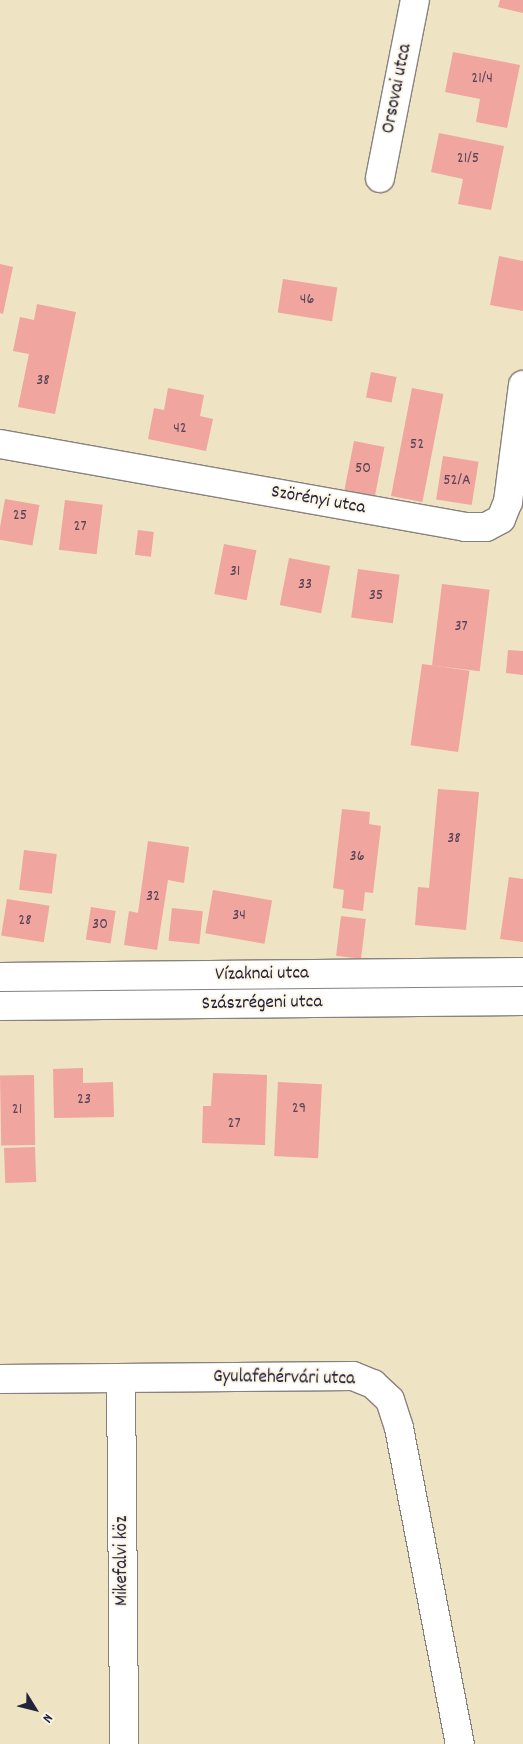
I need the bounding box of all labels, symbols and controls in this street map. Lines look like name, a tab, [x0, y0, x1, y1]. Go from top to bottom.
street label: Orsovai utca	[378, 42, 418, 136]
house number: 21/4	[471, 69, 493, 89]
house number: 21/5	[457, 149, 479, 169]
house number: 46	[300, 290, 314, 310]
house number: 38	[36, 371, 50, 391]
house number: 42	[173, 419, 187, 439]
house number: 52	[410, 435, 424, 455]
house number: 50	[355, 459, 371, 479]
house number: 52/A	[443, 471, 471, 491]
street label: Szörényi utca	[269, 481, 367, 521]
house number: 25	[13, 506, 27, 526]
house number: 27	[73, 517, 87, 537]
house number: 31	[230, 562, 240, 582]
house number: 33	[298, 575, 312, 595]
house number: 35	[369, 586, 383, 606]
house number: 37	[454, 617, 468, 637]
house number: 38	[447, 829, 461, 849]
house number: 36	[350, 847, 364, 867]
house number: 32	[146, 887, 160, 907]
house number: 34	[232, 906, 246, 926]
house number: 28	[18, 911, 32, 931]
house number: 30	[92, 915, 108, 935]
street label: Vízaknai utca	[215, 963, 309, 987]
street label: Szászrégeni utca	[202, 992, 322, 1016]
house number: 23	[77, 1090, 91, 1110]
house number: 29	[292, 1099, 306, 1119]
house number: 21	[12, 1100, 22, 1120]
house number: 27	[227, 1114, 241, 1134]
street label: Gyulafehérvári utca	[213, 1366, 355, 1392]
street label: Mikefalvi köz	[112, 1516, 134, 1606]
north arrow	[10, 1684, 60, 1734]
text: N	[37, 1709, 57, 1726]

